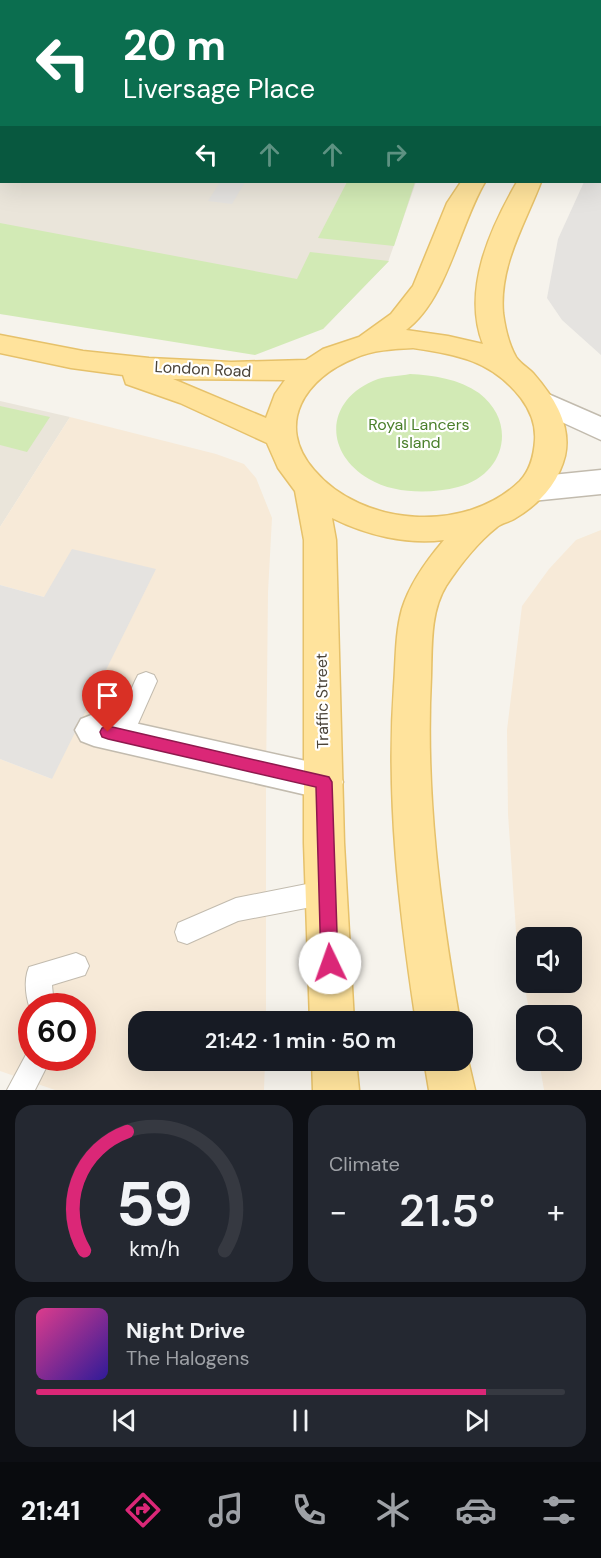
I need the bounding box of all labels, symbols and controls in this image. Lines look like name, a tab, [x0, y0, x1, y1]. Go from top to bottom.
text: 20 m	[123, 18, 226, 73]
icon: left	[24, 24, 102, 102]
text: Liversage Place	[123, 71, 315, 106]
icon: left	[190, 138, 223, 171]
icon: ahead	[253, 138, 286, 171]
icon: ahead	[316, 138, 349, 171]
icon: right	[379, 138, 412, 171]
street label: London Road	[154, 356, 252, 382]
park label: Royal Lancers Island	[368, 414, 470, 453]
street label: Traffic Street	[311, 653, 333, 749]
pin	[82, 670, 133, 732]
icon: arrive	[91, 679, 124, 712]
map controls	[516, 927, 582, 1071]
button: sound	[516, 927, 582, 993]
position arrow	[298, 931, 362, 995]
speed limit sign: 60	[18, 993, 96, 1071]
button: search	[516, 1005, 582, 1071]
text: 21:42 · 1 min · 50 m	[205, 1026, 396, 1055]
text: Climate	[329, 1151, 400, 1177]
text: 59	[116, 1163, 192, 1244]
text: 21.5°	[399, 1181, 495, 1240]
text: −	[329, 1190, 347, 1233]
text: +	[547, 1190, 565, 1233]
text: km/h	[129, 1235, 179, 1263]
text: Night Drive	[126, 1316, 245, 1345]
text: The Halogens	[126, 1345, 249, 1371]
icon: previous	[108, 1404, 141, 1437]
icon: pause	[284, 1404, 317, 1437]
icon: next	[460, 1404, 493, 1437]
icon: directions	[122, 1489, 164, 1531]
icon: music	[205, 1489, 247, 1531]
icon: phone	[288, 1489, 330, 1531]
icon: climate	[372, 1489, 414, 1531]
icon: car	[455, 1489, 497, 1531]
icon: filters	[538, 1489, 580, 1531]
text: 21:41	[21, 1493, 80, 1528]

